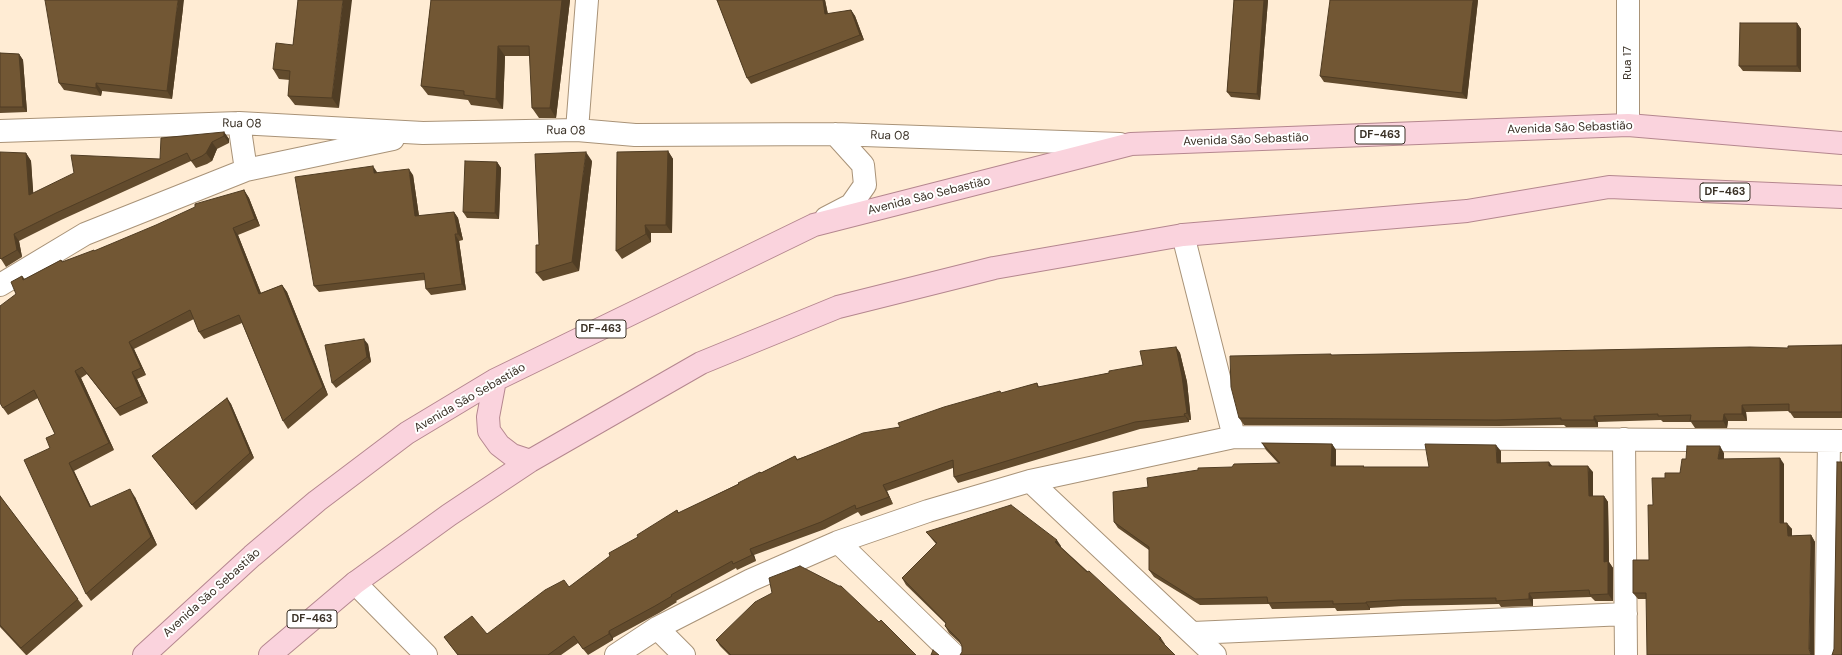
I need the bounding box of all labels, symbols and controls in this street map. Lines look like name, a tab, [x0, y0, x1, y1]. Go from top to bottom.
street label: Rua 17	[1621, 46, 1635, 80]
street label: Rua 08	[222, 116, 262, 132]
street label: Avenida São Sebastião	[1507, 119, 1633, 137]
street label: Rua 08	[546, 123, 586, 139]
road number: DF-463	[1355, 126, 1405, 144]
street label: Rua 08	[870, 128, 910, 144]
street label: Avenida São Sebastião	[1183, 131, 1309, 149]
street label: Avenida São Sebastião	[866, 174, 992, 218]
road number: DF-463	[1700, 183, 1750, 201]
road number: DF-463	[576, 320, 626, 338]
street label: Avenida São Sebastião	[412, 360, 528, 436]
street label: Avenida São Sebastião	[160, 546, 264, 640]
road number: DF-463	[287, 610, 337, 628]

